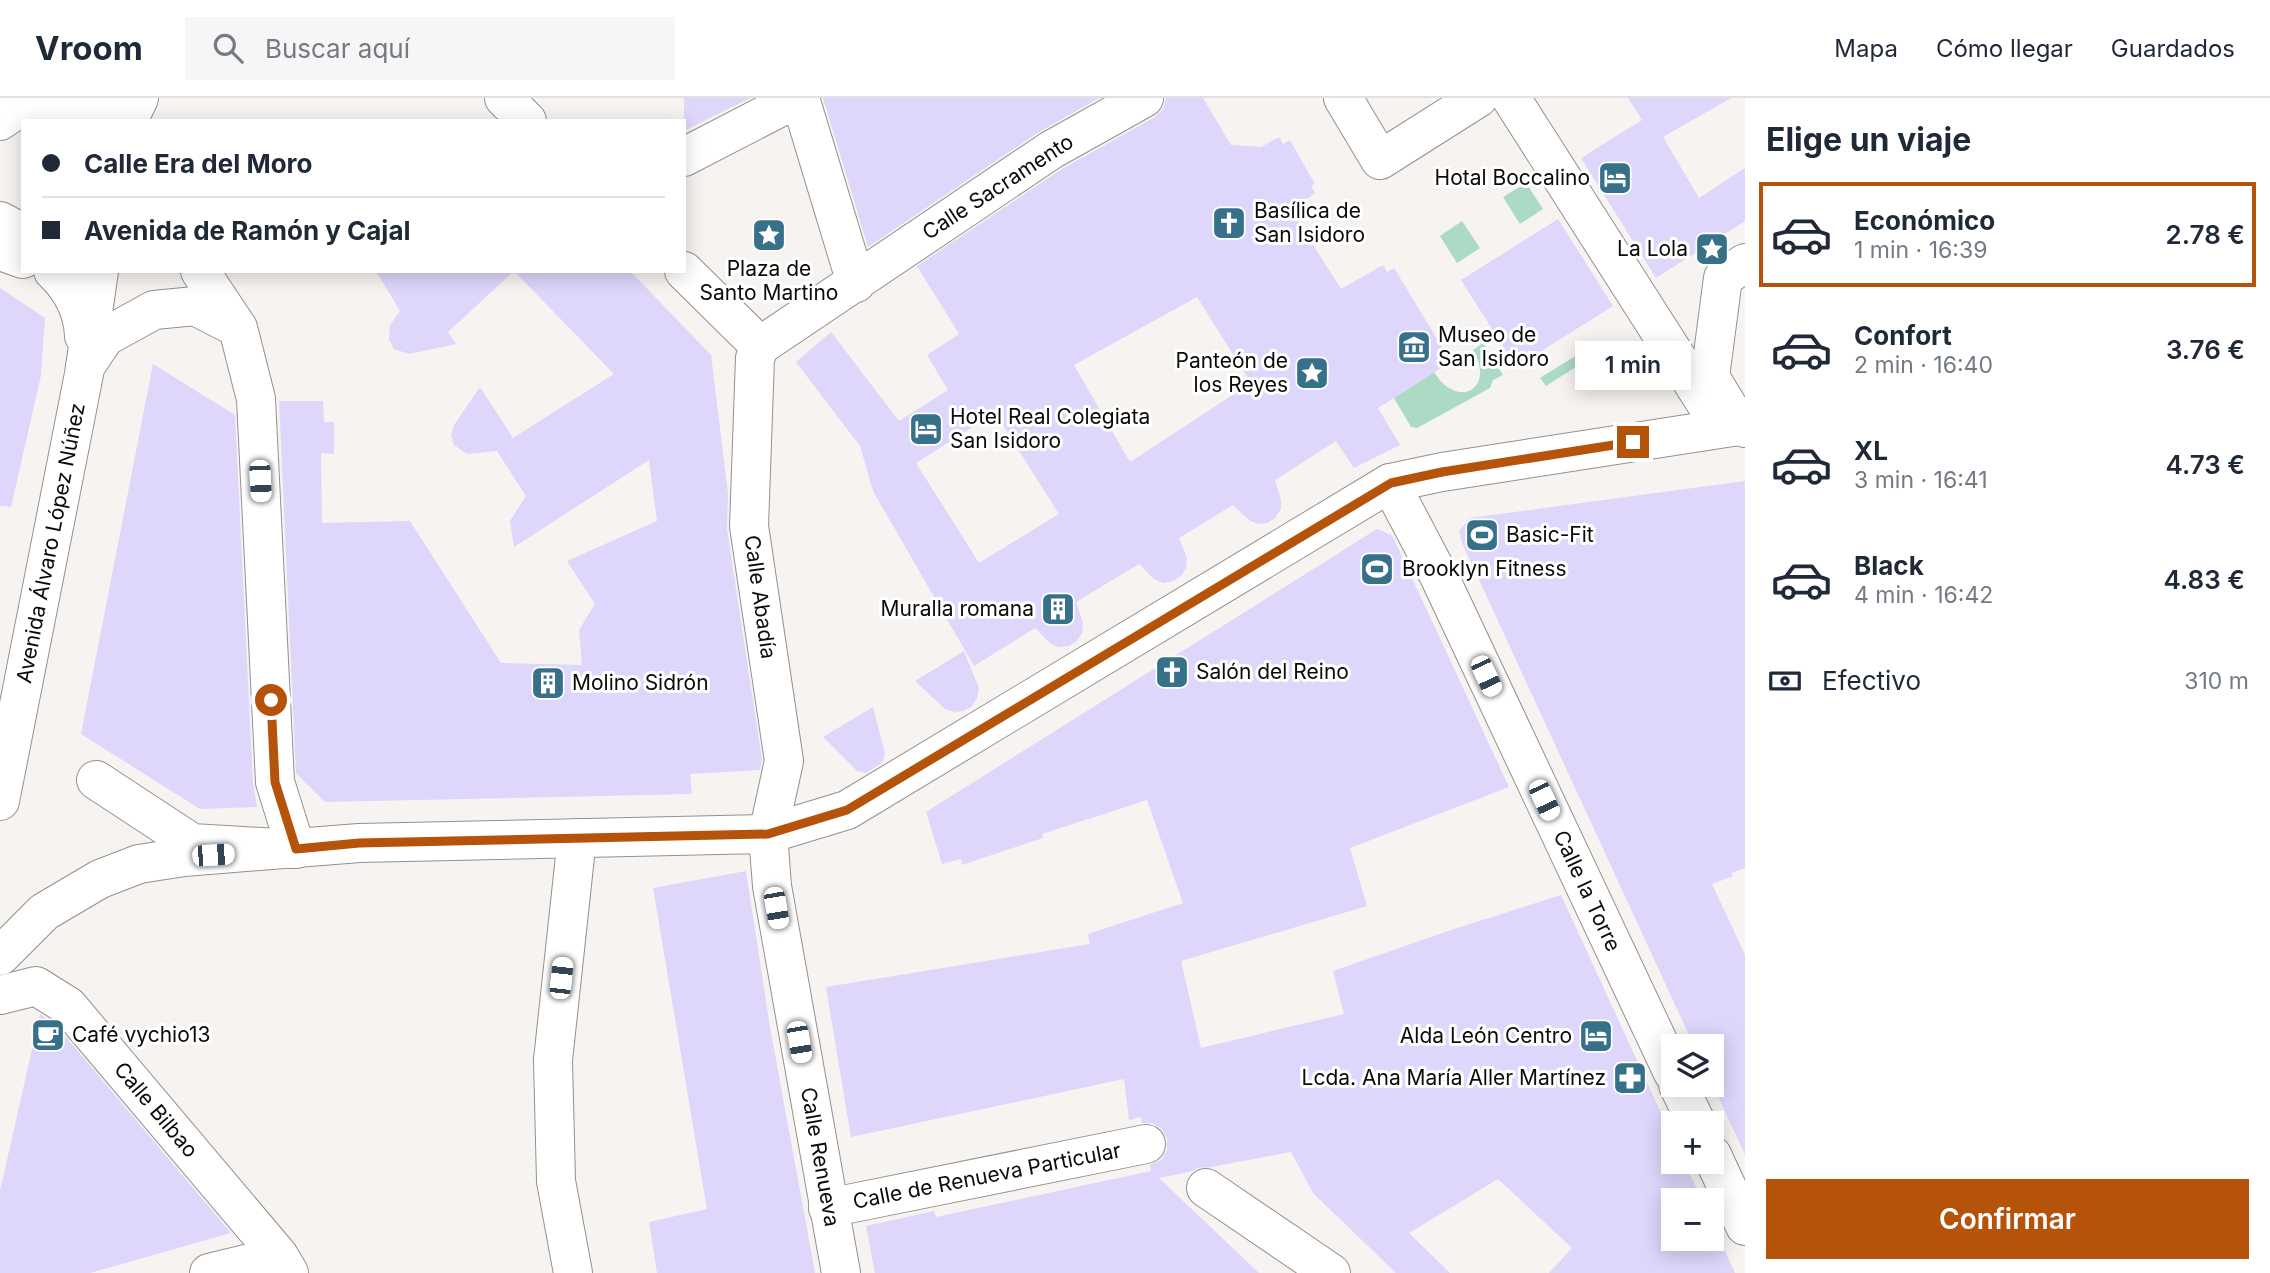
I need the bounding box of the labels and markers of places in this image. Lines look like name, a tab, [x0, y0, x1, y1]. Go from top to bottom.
hotel icon: Hotal Boccalino	[1596, 159, 1634, 197]
place label: Hotal Boccalino	[1435, 165, 1590, 190]
place label: Basílica de San Isidoro	[1254, 198, 1365, 247]
church icon: Basílica de San Isidoro	[1210, 204, 1248, 242]
place icon: Plaza de Santo Martino	[750, 216, 788, 254]
place icon: La Lola	[1693, 230, 1731, 268]
place label: La Lola	[1617, 236, 1688, 261]
place label: Plaza de Santo Martino	[700, 256, 838, 305]
place label: Museo de San Isidoro	[1438, 322, 1549, 371]
museum icon: Museo de San Isidoro	[1395, 328, 1433, 366]
place label: Panteón de los Reyes	[1175, 348, 1288, 397]
place icon: Panteón de los Reyes	[1293, 354, 1331, 392]
place label: Hotel Real Colegiata San Isidoro	[950, 404, 1150, 453]
hotel icon: Hotel Real Colegiata San Isidoro	[907, 410, 945, 448]
sports icon: Basic-Fit	[1463, 516, 1501, 554]
place label: Basic-Fit	[1506, 522, 1594, 547]
sports icon: Brooklyn Fitness	[1358, 550, 1396, 588]
place label: Brooklyn Fitness	[1402, 556, 1566, 581]
building icon: Muralla romana	[1039, 590, 1077, 628]
place label: Muralla romana	[881, 596, 1034, 621]
church icon: Salón del Reino	[1153, 653, 1191, 691]
place label: Salón del Reino	[1196, 659, 1349, 684]
building icon: Molino Sidrón	[529, 664, 567, 702]
place label: Molino Sidrón	[572, 670, 709, 695]
cafe icon: Café vychio13	[29, 1016, 67, 1054]
hotel icon: Alda León Centro	[1577, 1017, 1615, 1055]
place label: Café vychio13	[72, 1022, 211, 1047]
place label: Alda León Centro	[1400, 1023, 1572, 1048]
pharmacy icon: Lcda. Ana María Aller Martínez	[1611, 1059, 1649, 1097]
place label: Lcda. Ana María Aller Martínez	[1302, 1065, 1606, 1090]

